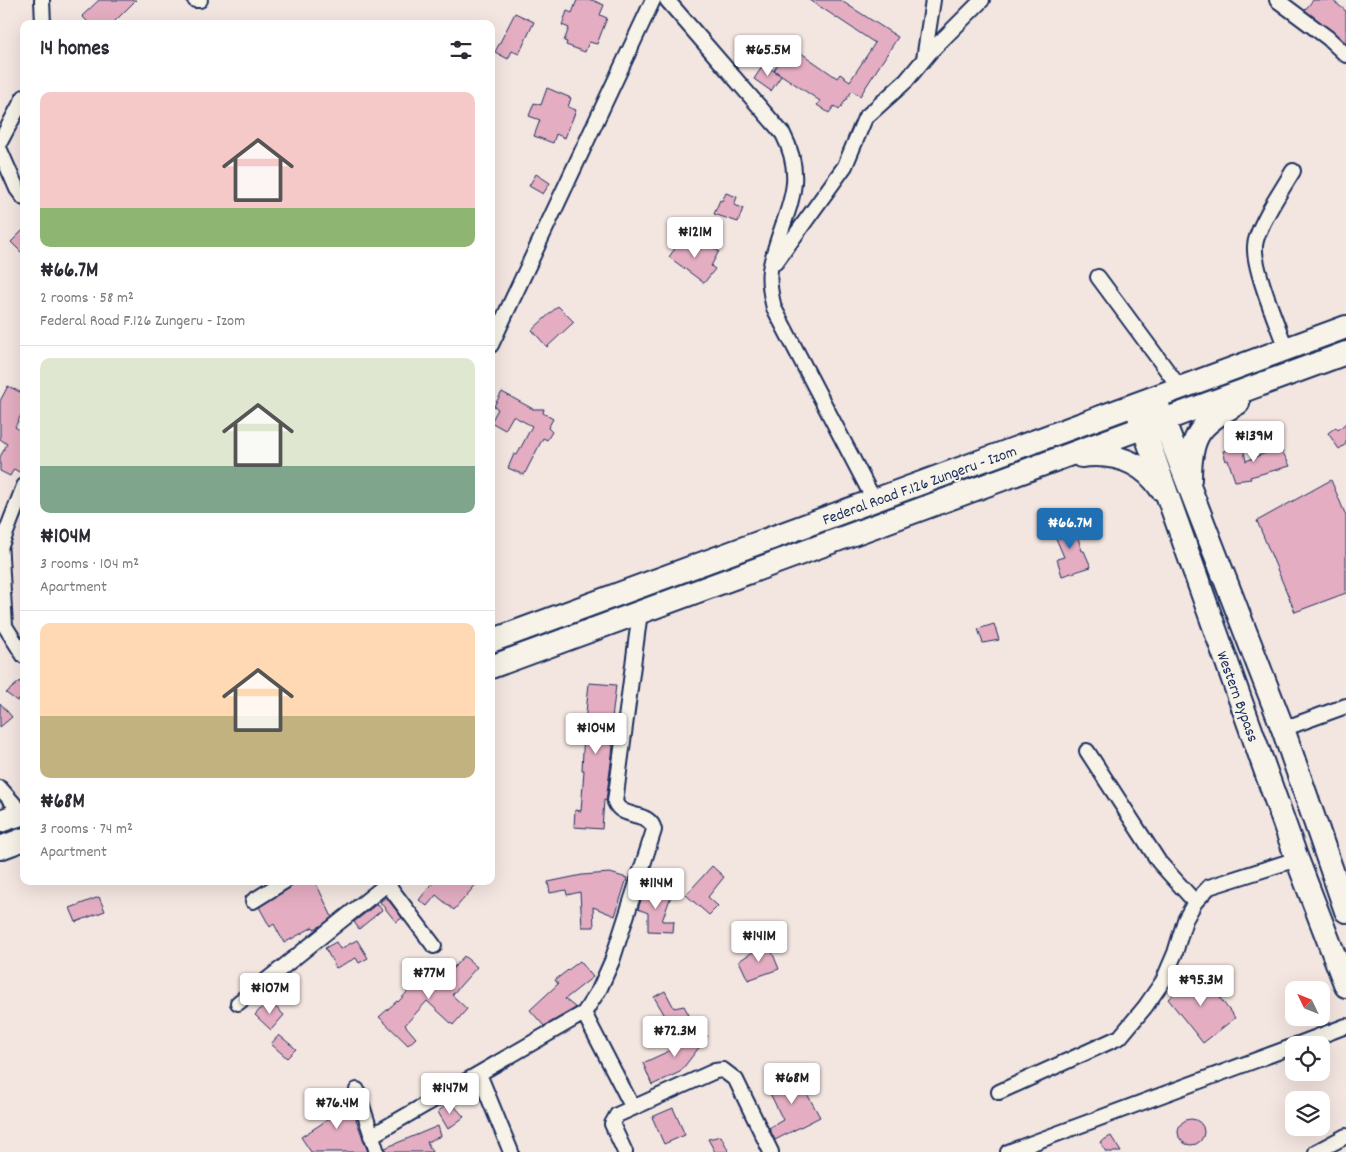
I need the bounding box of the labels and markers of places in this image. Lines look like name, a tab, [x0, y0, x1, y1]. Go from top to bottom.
pin: ₦65.5M	[727, 34, 809, 77]
pin: ₦121M	[660, 216, 730, 259]
pin: ₦139M	[1219, 420, 1289, 463]
pin: ₦66.7M	[1029, 508, 1111, 550]
pin: ₦104M	[561, 712, 631, 755]
pin: ₦114M	[621, 868, 691, 910]
pin: ₦141M	[724, 920, 794, 963]
pin: ₦77M	[399, 958, 459, 1000]
pin: ₦95.3M	[1160, 964, 1242, 1007]
pin: ₦107M	[235, 972, 305, 1015]
pin: ₦72.3M	[634, 1016, 716, 1058]
pin: ₦68M	[762, 1062, 822, 1105]
pin: ₦147M	[415, 1072, 485, 1115]
pin: ₦76.4M	[296, 1088, 378, 1130]

